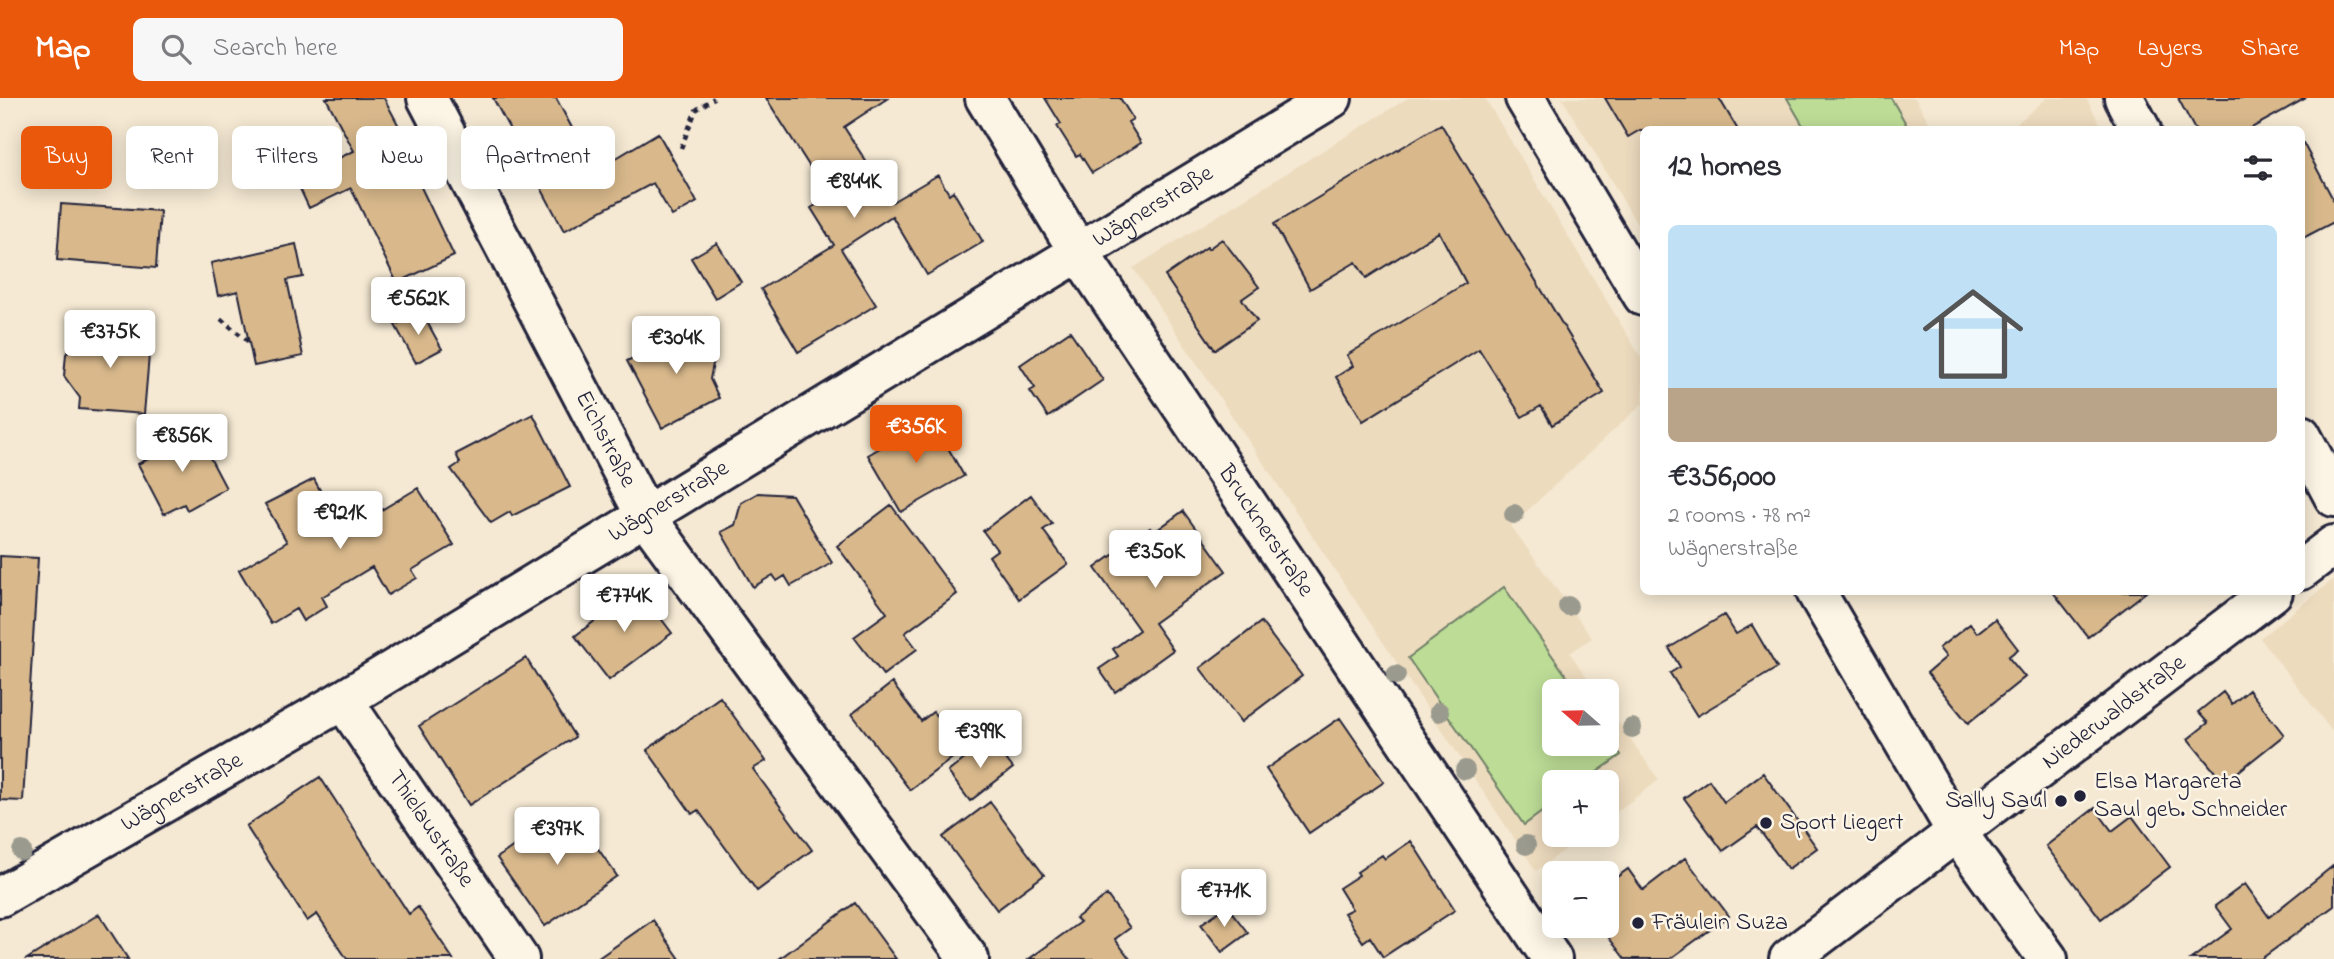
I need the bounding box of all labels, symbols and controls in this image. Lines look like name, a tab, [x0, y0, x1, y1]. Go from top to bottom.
search box	[133, 18, 623, 81]
text: Map	[35, 25, 91, 73]
icon: search	[157, 30, 195, 68]
text: Search here	[213, 30, 337, 68]
text: Map	[2059, 32, 2099, 67]
text: Layers	[2137, 32, 2203, 67]
text: Share	[2241, 32, 2299, 67]
chip: Buy	[21, 126, 112, 189]
chip: Rent	[126, 126, 218, 189]
chip: Filters	[232, 126, 342, 189]
chip: New	[356, 126, 447, 189]
chip: Apartment	[461, 126, 615, 189]
text: 12 homes	[1668, 146, 1782, 190]
icon: filters	[2239, 149, 2277, 187]
street label: Wägnerstraße	[1086, 157, 1220, 257]
pin: €844K	[805, 160, 903, 220]
text: €844K	[827, 166, 881, 199]
icon: home	[1910, 271, 2036, 397]
pin: €562K	[369, 278, 467, 337]
text: €562K	[387, 283, 449, 316]
pin: €375K	[61, 310, 159, 370]
text: €375K	[80, 316, 140, 349]
pin: €304K	[627, 316, 725, 376]
text: €304K	[648, 322, 704, 355]
street label: Eichstraße	[566, 385, 645, 494]
pin: €356K	[867, 406, 965, 465]
text: €356K	[886, 411, 946, 444]
pin: €856K	[133, 414, 231, 474]
text: €856K	[152, 420, 212, 453]
street label: Wägnerstraße	[602, 451, 736, 552]
text: €356,000	[1668, 456, 1776, 500]
street label: Brucknerstraße	[1208, 457, 1323, 604]
pin: €921K	[291, 491, 389, 551]
text: €921K	[314, 497, 366, 530]
text: 2 rooms · 78 m²	[1668, 500, 1811, 533]
pin: €350K	[1106, 531, 1204, 590]
text: Wägnerstraße	[1668, 533, 1798, 566]
text: €350K	[1125, 536, 1185, 569]
pin: €774K	[575, 574, 673, 634]
text: €774K	[596, 580, 652, 613]
street label: Niederwaldstraße	[2034, 646, 2194, 779]
north arrow	[1542, 679, 1619, 756]
map controls	[1542, 679, 1619, 938]
pin: €399K	[931, 710, 1029, 770]
text: €399K	[955, 716, 1005, 749]
street label: Wägnerstraße	[115, 743, 250, 841]
street label: Thielaustraße	[378, 763, 483, 895]
place label: Elsa Margareta Saul geb. Schneider	[2094, 765, 2288, 828]
button: +	[1542, 770, 1619, 847]
place label: Sally Saul	[1945, 784, 2047, 820]
marker: Elsa Margareta Saul geb. Schneider	[2072, 788, 2088, 804]
marker: Sally Saul	[2053, 793, 2069, 809]
place label: Sport Liegert	[1780, 806, 1903, 841]
pin: €397K	[508, 808, 606, 867]
text: €397K	[530, 813, 584, 846]
marker: Sport Liegert	[1758, 815, 1774, 831]
button: −	[1542, 861, 1619, 938]
pin: €771K	[1175, 870, 1273, 929]
text: €771K	[1197, 875, 1251, 908]
place label: Fräulein Suza	[1651, 906, 1788, 941]
marker: Fräulein Suza	[1630, 915, 1646, 931]

